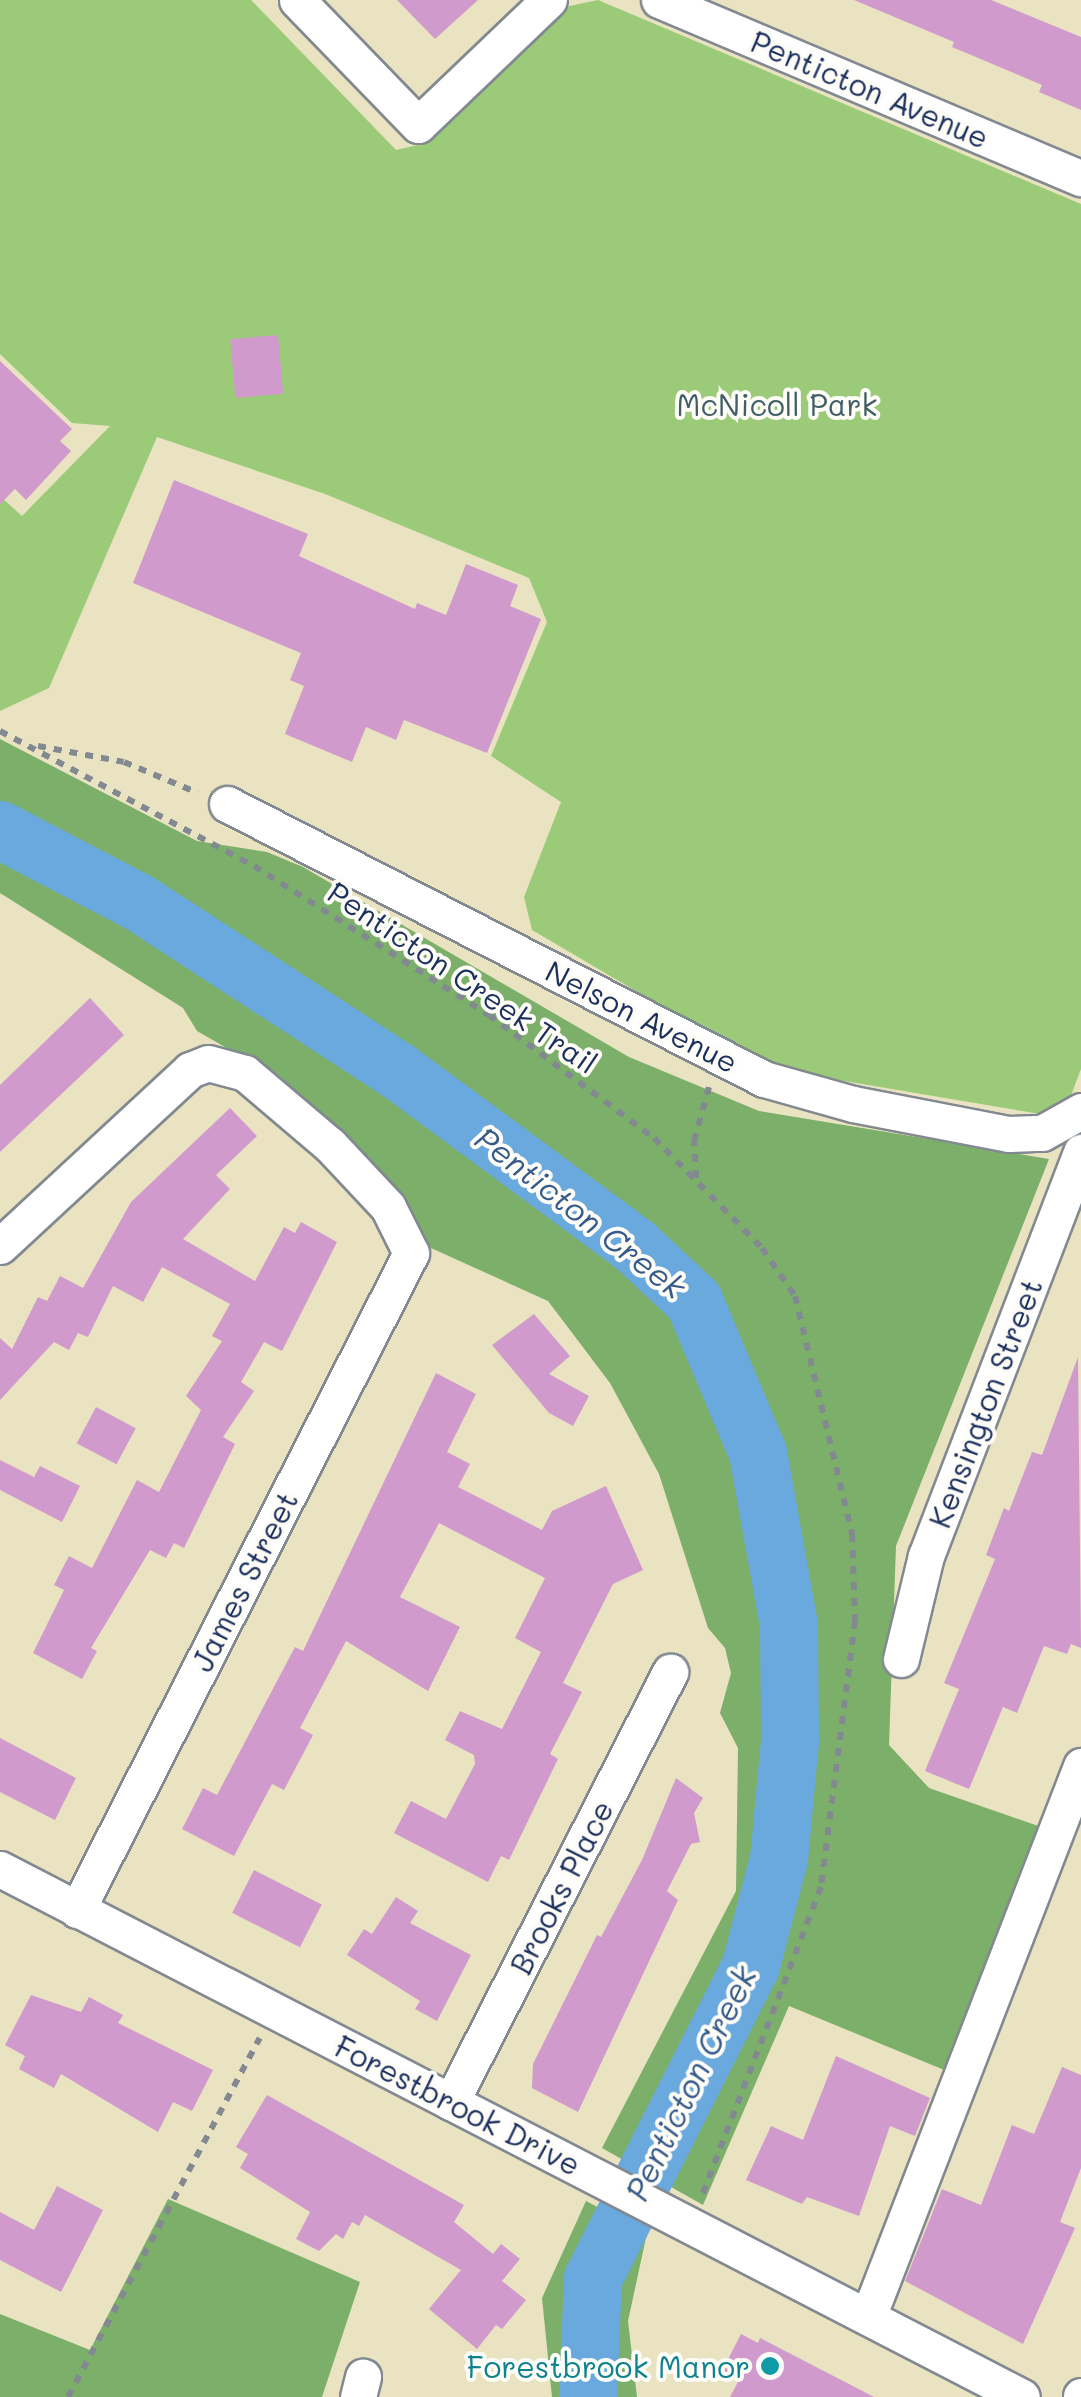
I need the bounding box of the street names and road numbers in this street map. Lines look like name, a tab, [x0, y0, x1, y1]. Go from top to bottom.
street label: Penticton Avenue	[746, 23, 994, 155]
street label: Penticton Creek Trail	[322, 873, 604, 1081]
street label: Nelson Avenue	[540, 952, 744, 1080]
street label: Kensington Street	[921, 1273, 1049, 1533]
street label: James Street	[183, 1485, 305, 1677]
street label: Brooks Place	[502, 1794, 620, 1980]
street label: Forestbrook Drive	[329, 2028, 587, 2182]

